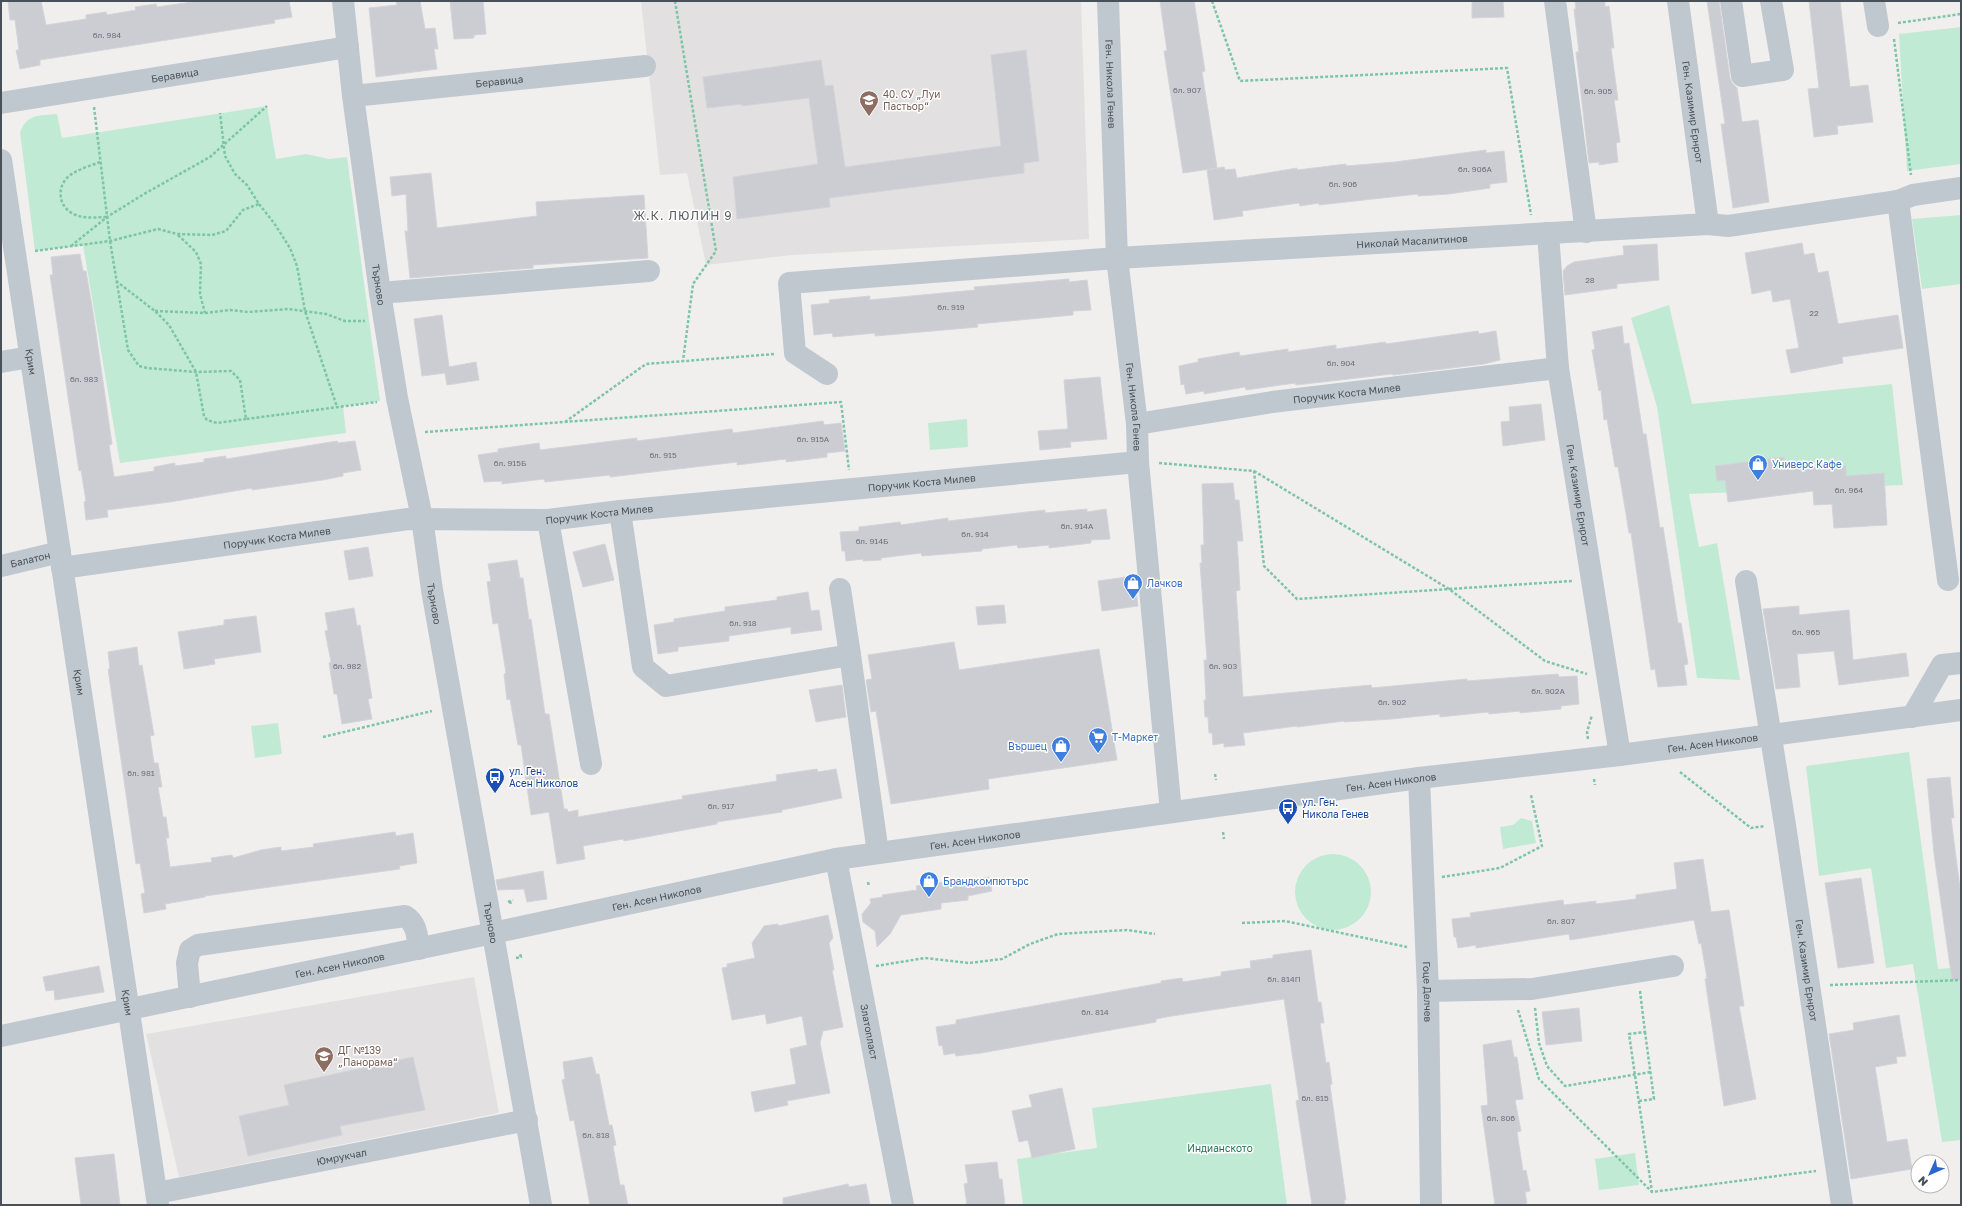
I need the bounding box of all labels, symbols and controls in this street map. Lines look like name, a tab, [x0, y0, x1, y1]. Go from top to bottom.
house number: бл. 984	[93, 30, 121, 40]
street label: Ген. Никола Генев	[1103, 39, 1118, 129]
street label: Ген. Казимир Ернрот	[1680, 60, 1706, 164]
street label: Беравица	[150, 65, 199, 85]
street label: Беравица	[475, 73, 524, 89]
house number: бл. 907	[1173, 85, 1201, 95]
house number: бл. 905	[1584, 86, 1612, 96]
place label: 40. СУ „Луи Пастьор“	[883, 88, 940, 112]
school or university icon: 40. СУ „Луи Пастьор“	[858, 89, 880, 117]
house number: бл. 906А	[1458, 164, 1493, 174]
house number: бл. 906	[1329, 179, 1357, 189]
district label: Ж.К. ЛЮЛИН 9	[633, 208, 733, 223]
street label: Николай Масалитинов	[1356, 232, 1468, 250]
street label: Търново	[370, 263, 388, 306]
house number: 28	[1585, 275, 1595, 285]
house number: бл. 919	[937, 302, 965, 312]
house number: 22	[1809, 308, 1819, 318]
street label: Крим	[23, 348, 39, 376]
house number: бл. 904	[1327, 358, 1355, 368]
street label: Ген. Никола Генев	[1124, 362, 1144, 452]
house number: бл. 983	[70, 374, 98, 384]
street label: Поручик Коста Милев	[1292, 381, 1401, 405]
house number: бл. 915А	[797, 434, 830, 444]
street label: Ген. Казимир Ернрот	[1564, 443, 1592, 547]
house number: бл. 915	[649, 450, 677, 460]
shop icon: Универс Кафе	[1747, 453, 1769, 481]
house number: бл. 915Б	[494, 458, 526, 468]
place label: Универс Кафе	[1772, 458, 1842, 470]
street label: Поручик Коста Милев	[867, 471, 976, 494]
house number: бл. 964	[1835, 485, 1863, 495]
street label: Поручик Коста Милев	[545, 502, 654, 526]
house number: бл. 914А	[1061, 521, 1094, 531]
street label: Поручик Коста Милев	[222, 524, 332, 551]
house number: бл. 914	[961, 529, 989, 539]
house number: бл. 914Б	[856, 536, 888, 546]
street label: Балатон	[9, 549, 51, 570]
shop icon: Лачков	[1122, 572, 1144, 600]
place label: Лачков	[1147, 577, 1183, 589]
street label: Търново	[425, 582, 444, 625]
house number: бл. 918	[729, 618, 757, 628]
house number: бл. 965	[1792, 627, 1820, 637]
house number: бл. 982	[333, 661, 361, 671]
house number: бл. 903	[1209, 661, 1237, 671]
street label: Крим	[72, 668, 87, 696]
house number: бл. 902А	[1531, 686, 1565, 696]
house number: бл. 902	[1378, 697, 1406, 707]
supermarket icon: Т-Маркет	[1087, 726, 1109, 754]
place label: Т-Маркет	[1112, 731, 1158, 743]
street label: Ген. Асен Николов	[1667, 731, 1759, 755]
shop icon: Вършец	[1050, 735, 1072, 763]
place label: Вършец	[1008, 740, 1047, 752]
place label: ул. Ген. Асен Николов	[509, 765, 578, 789]
bus stop icon: ул. Ген. Асен Николов	[484, 766, 506, 794]
house number: бл. 981	[127, 768, 155, 778]
street label: Ген. Асен Николов	[1345, 770, 1437, 794]
place label: ул. Ген. Никола Генев	[1302, 796, 1369, 820]
bus stop icon: ул. Ген. Никола Генев	[1277, 797, 1299, 825]
house number: бл. 917	[708, 801, 734, 811]
street label: Ген. Асен Николов	[929, 827, 1021, 852]
shop icon: Брандкомпютърс	[918, 870, 940, 898]
place label: Брандкомпютърс	[943, 875, 1029, 887]
street label: Ген. Асен Николов	[611, 882, 703, 913]
street label: Търново	[481, 901, 501, 944]
house number: бл. 807	[1547, 916, 1575, 926]
street label: Ген. Казимир Ернрот	[1793, 918, 1820, 1022]
street label: Ген. Асен Николов	[294, 950, 386, 980]
street label: Гоце Делчев	[1421, 961, 1434, 1023]
house number: бл. 814П	[1267, 974, 1301, 984]
street label: Крим	[120, 989, 135, 1017]
street label: Златопласт	[858, 1003, 881, 1061]
house number: бл. 814	[1081, 1007, 1109, 1017]
place label: ДГ №139 „Панорама“	[338, 1044, 398, 1068]
school or university icon: ДГ №139 „Панорама“	[313, 1045, 335, 1073]
house number: бл. 815	[1301, 1093, 1329, 1103]
house number: бл. 806	[1487, 1113, 1515, 1123]
house number: бл. 818	[582, 1130, 610, 1140]
park label: Индианското	[1187, 1142, 1253, 1154]
street label: Юмрукчал	[315, 1146, 368, 1167]
north arrow	[1910, 1154, 1950, 1194]
text: N	[1915, 1174, 1930, 1189]

